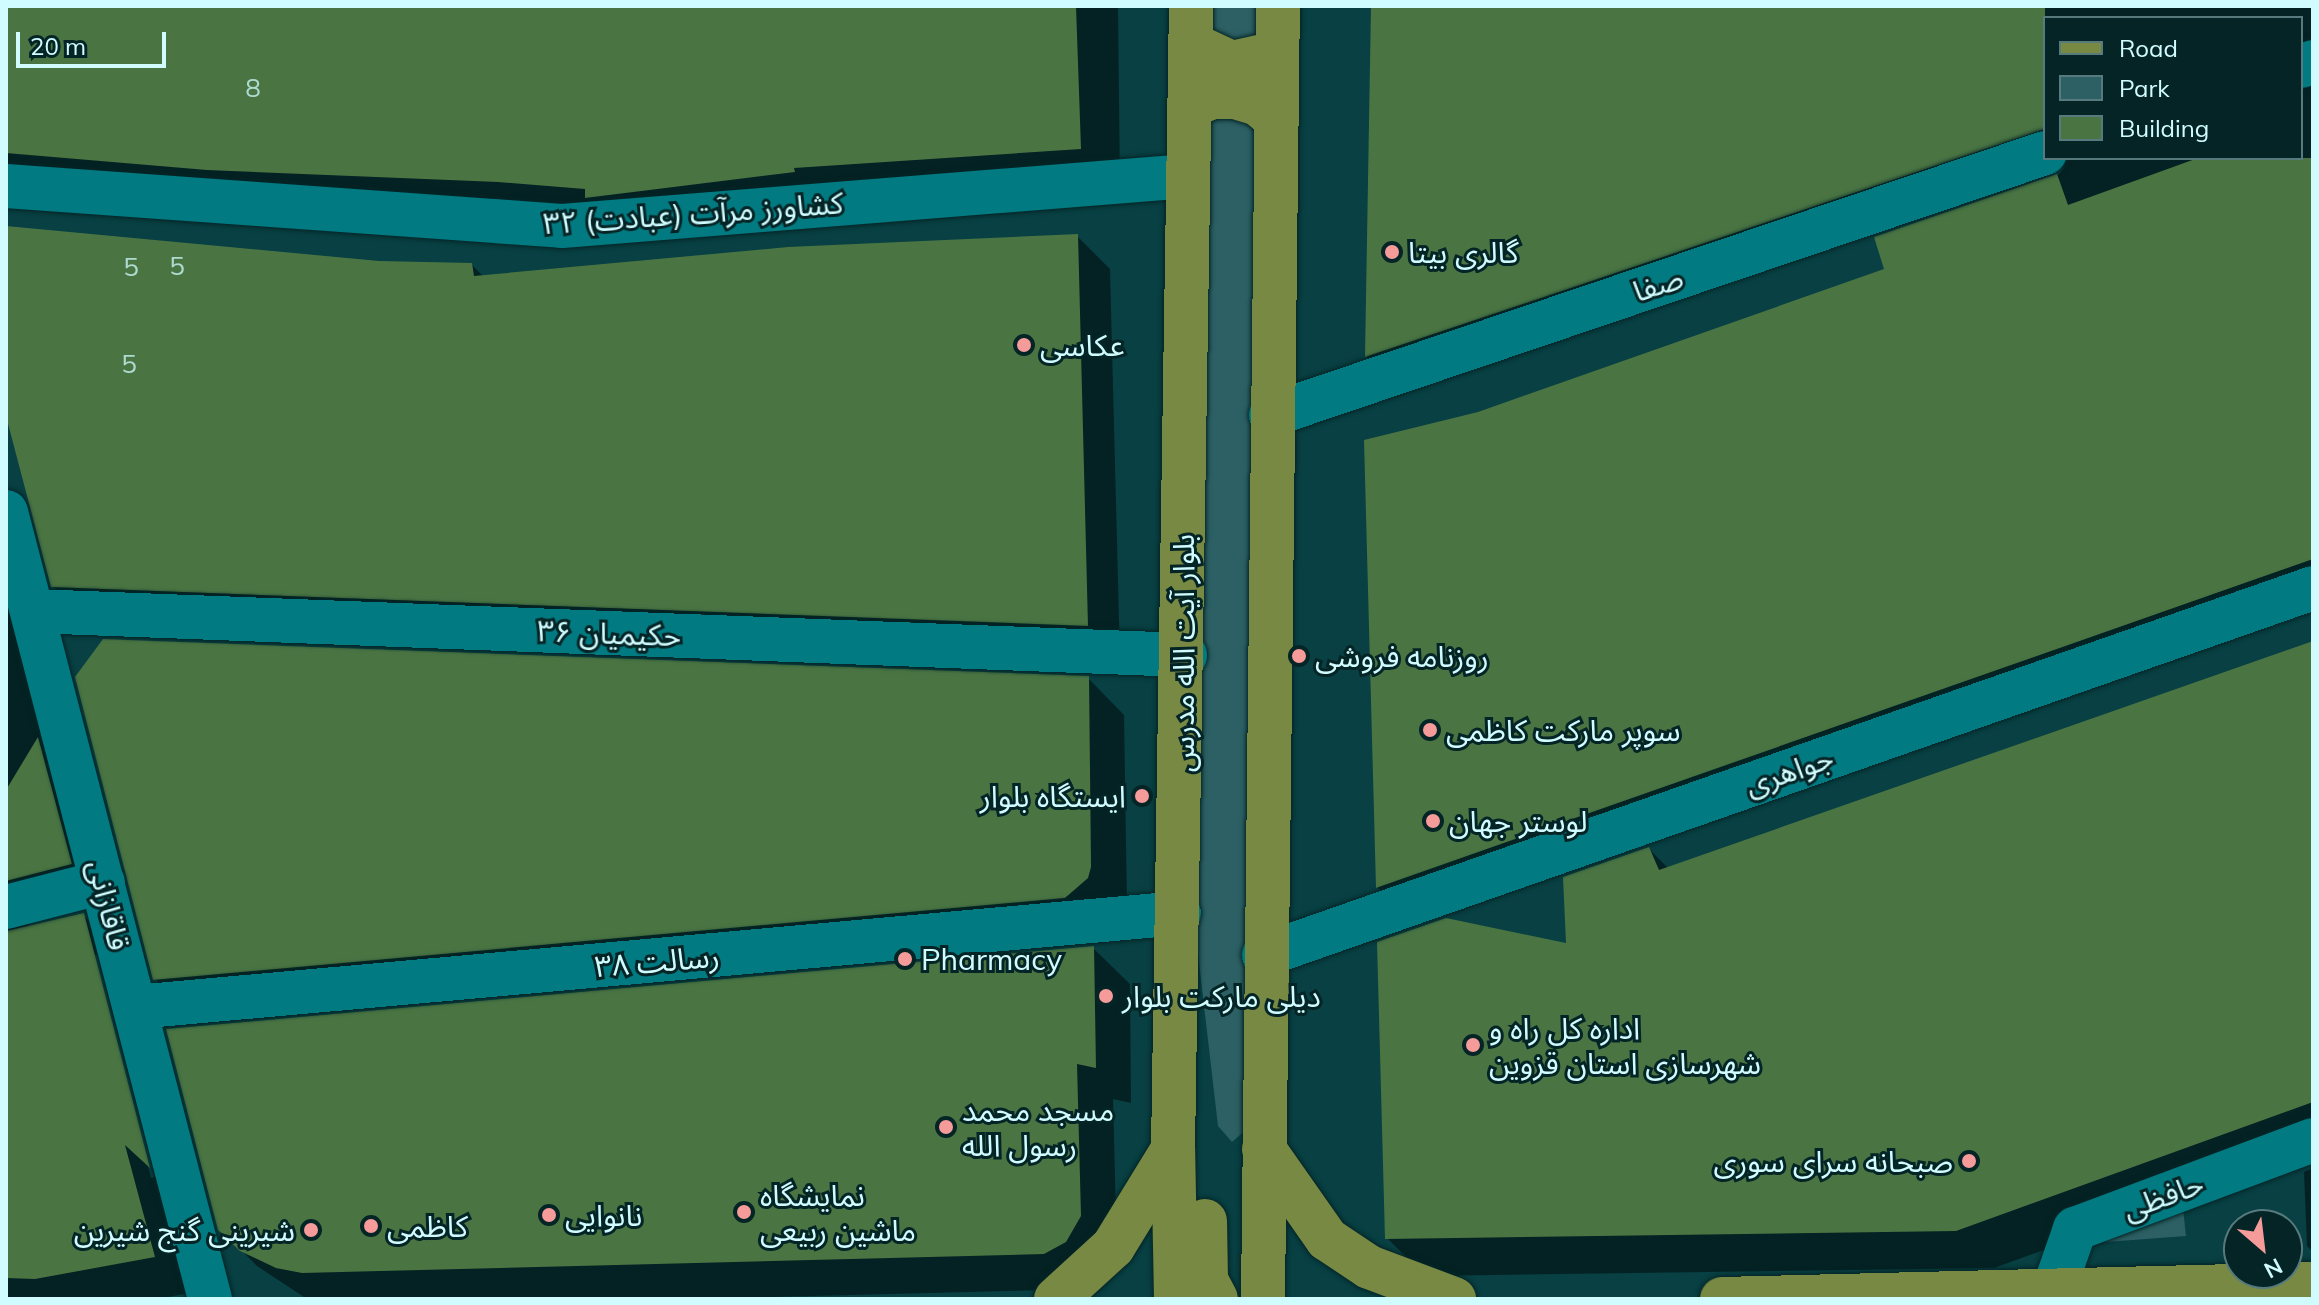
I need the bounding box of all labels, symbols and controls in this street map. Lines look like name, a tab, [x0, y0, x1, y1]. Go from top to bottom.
scale bar	[20, 16, 170, 66]
legend	[2043, 16, 2303, 160]
text: 20 m	[30, 31, 86, 61]
text: Road	[2119, 33, 2178, 63]
house number: 8	[245, 72, 261, 104]
text: Park	[2119, 73, 2170, 103]
text: Building	[2119, 113, 2209, 143]
street label: ۳۲ کشاورز مرآت (عبادت)	[542, 185, 844, 241]
place label: گالری بیتا	[1408, 234, 1519, 270]
marker: گالری بیتا	[1383, 243, 1401, 261]
house number: 5	[169, 250, 185, 282]
house number: 5	[123, 251, 139, 283]
street label: صفا	[1628, 259, 1688, 309]
place label: عکاسی	[1040, 327, 1125, 363]
marker: عکاسی	[1015, 336, 1033, 354]
house number: 5	[121, 348, 137, 380]
street label: بلوار آیت الله مدرس	[1165, 534, 1201, 772]
street label: ۳۶ حکیمیان	[536, 612, 682, 654]
place label: روزنامه فروشی	[1315, 638, 1489, 674]
marker: روزنامه فروشی	[1290, 647, 1308, 665]
place label: سوپر مارکت کاظمی	[1446, 712, 1680, 748]
marker: سوپر مارکت کاظمی	[1421, 721, 1439, 739]
street label: جواهری	[1740, 739, 1838, 803]
place label: ایستگاه بلوار	[980, 778, 1126, 814]
marker: ایستگاه بلوار	[1133, 787, 1151, 805]
place label: لوستر جهان	[1449, 803, 1588, 839]
marker: لوستر جهان	[1424, 812, 1442, 830]
street label: قاقازانی	[80, 856, 138, 954]
street label: ۳۸ رسالت	[593, 938, 721, 984]
place label: Pharmacy	[921, 941, 1062, 977]
marker: Pharmacy	[896, 950, 914, 968]
place label: دیلی مارکت بلوار	[1122, 978, 1321, 1014]
marker: دیلی مارکت بلوار	[1097, 987, 1115, 1005]
place label: اداره کل راه و شهرسازی استان قزوین	[1489, 1010, 1761, 1080]
marker: اداره کل راه و شهرسازی استان قزوین	[1464, 1036, 1482, 1054]
place label: مسجد محمد رسول الله	[962, 1092, 1114, 1162]
marker: مسجد محمد رسول الله	[937, 1118, 955, 1136]
place label: صبحانه سرای سوری	[1713, 1143, 1953, 1179]
marker: صبحانه سرای سوری	[1960, 1152, 1978, 1170]
street label: حافظی	[2118, 1165, 2208, 1227]
place label: نمایشگاه ماشین ربیعی	[760, 1177, 916, 1248]
place label: نانوایی	[565, 1197, 642, 1233]
marker: نمایشگاه ماشین ربیعی	[735, 1203, 753, 1221]
marker: نانوایی	[540, 1206, 558, 1224]
place label: کاظمی	[387, 1208, 468, 1244]
north arrow	[2223, 1209, 2303, 1289]
place label: شیرینی گنج شیرین	[74, 1212, 295, 1248]
marker: کاظمی	[362, 1217, 380, 1235]
marker: شیرینی گنج شیرین	[302, 1221, 320, 1239]
text: N	[2259, 1252, 2287, 1285]

